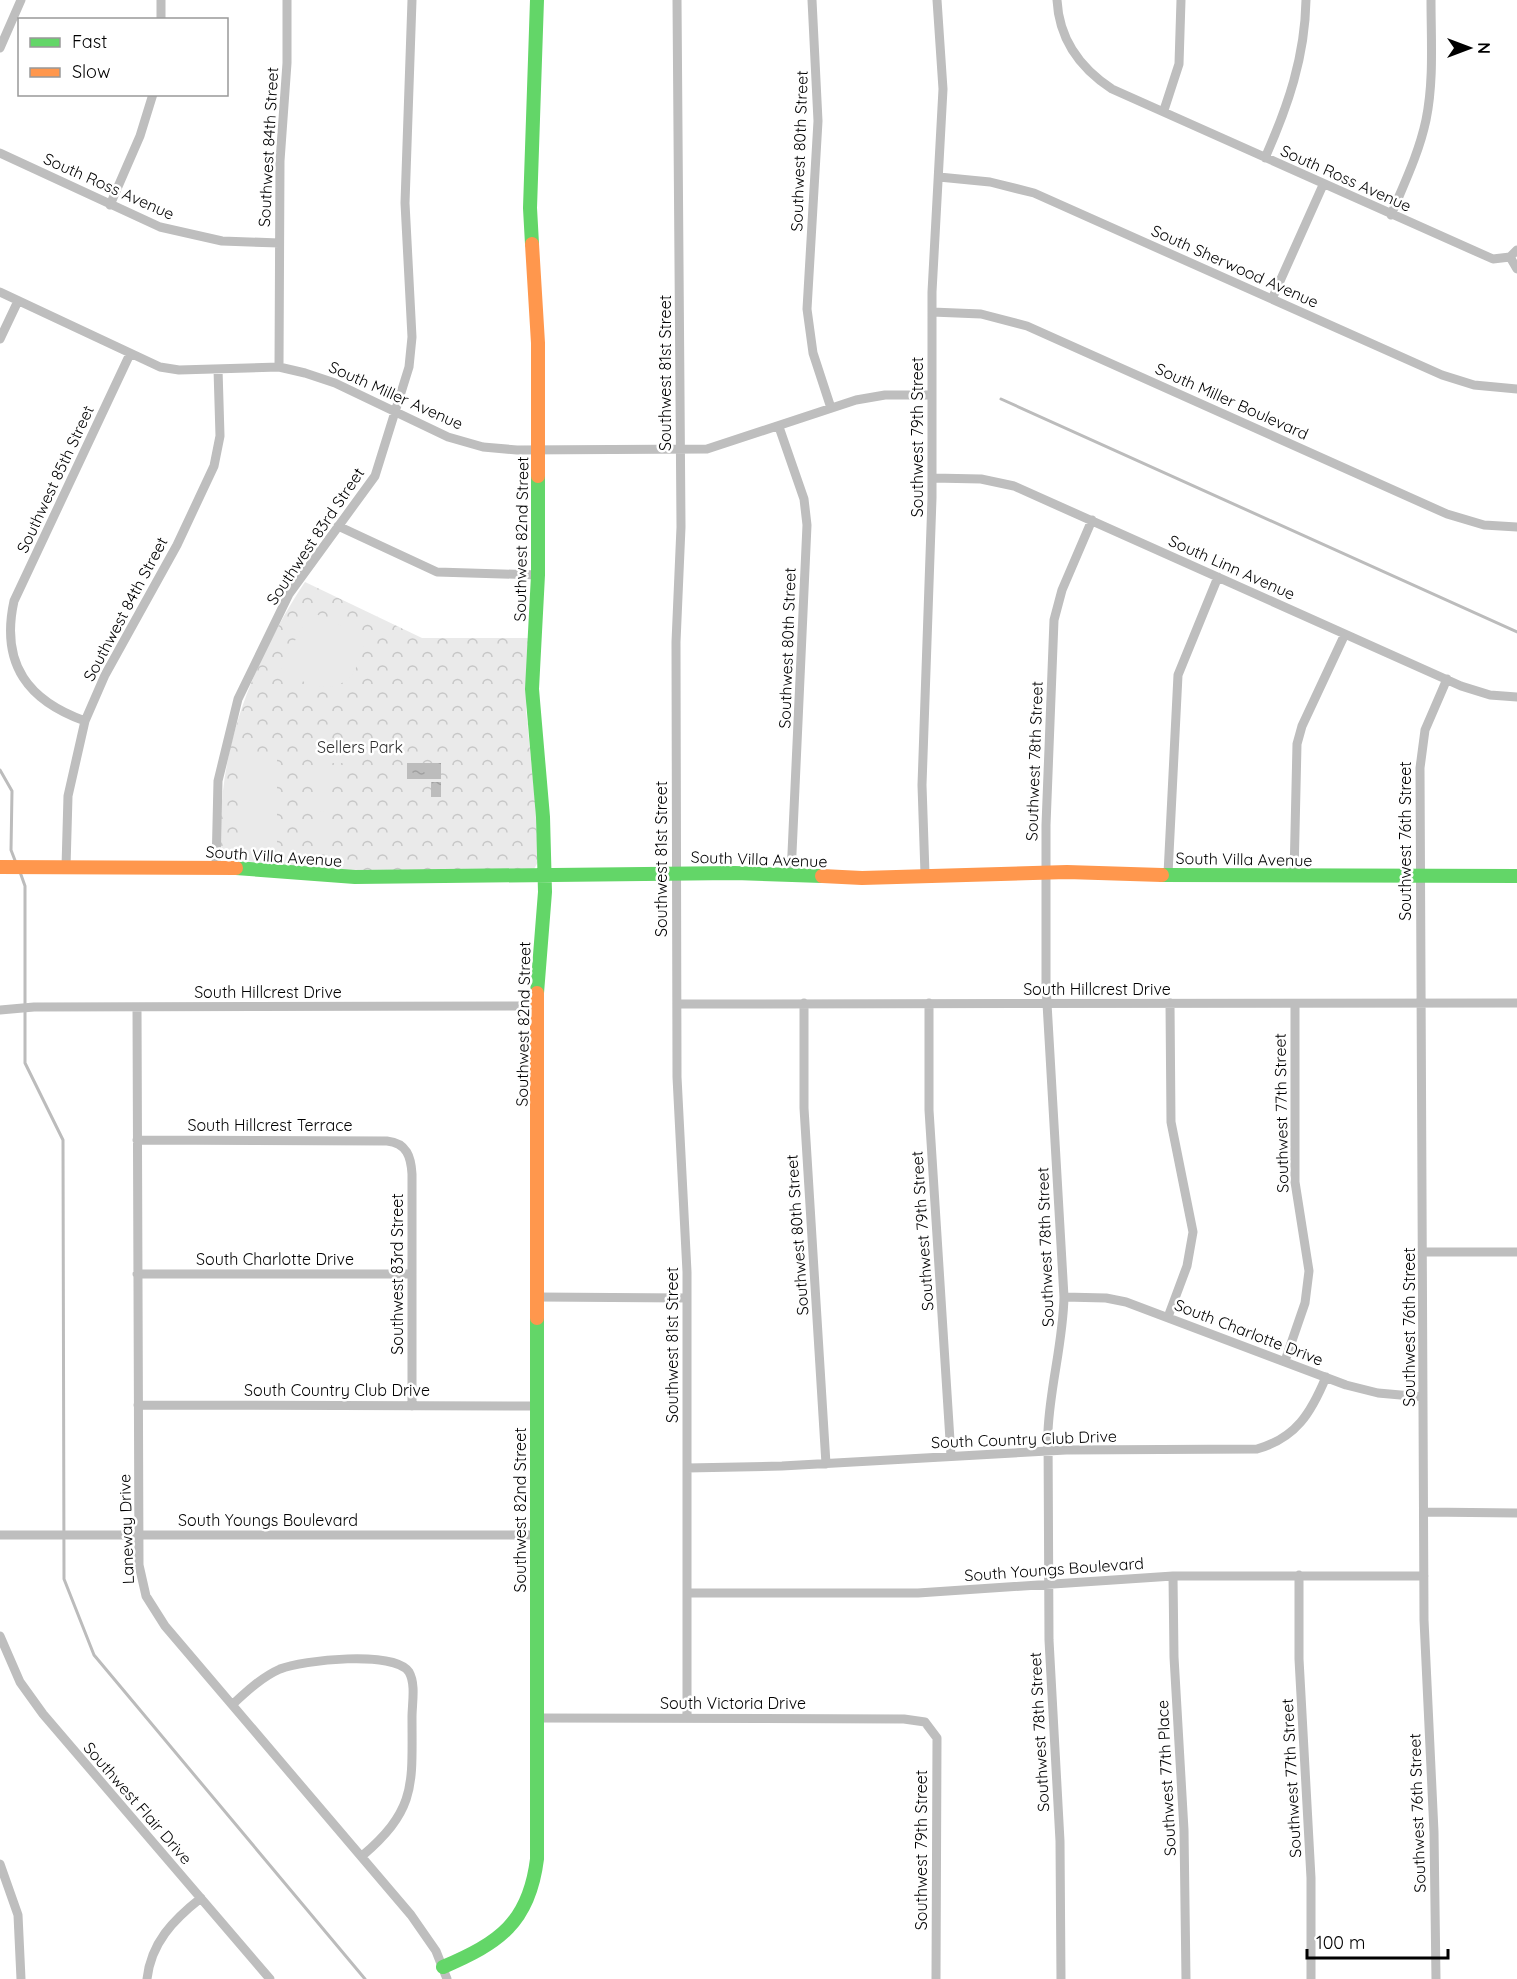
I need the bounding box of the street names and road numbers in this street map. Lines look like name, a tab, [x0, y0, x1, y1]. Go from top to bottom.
street label: Southwest 84th Street	[254, 66, 282, 228]
street label: Southwest 80th Street	[786, 70, 812, 232]
street label: South Ross Avenue	[1278, 140, 1414, 216]
street label: South Ross Avenue	[41, 148, 177, 224]
street label: South Sherwood Avenue	[1148, 220, 1322, 312]
street label: Southwest 81st Street	[655, 295, 675, 451]
street label: South Miller Avenue	[326, 356, 466, 434]
street label: Southwest 79th Street	[907, 357, 927, 517]
street label: South Miller Boulevard	[1152, 358, 1312, 444]
street label: Southwest 85th Street	[12, 402, 98, 556]
street label: Southwest 82nd Street	[510, 456, 532, 622]
street label: Southwest 83rd Street	[262, 464, 368, 608]
street label: South Linn Avenue	[1166, 530, 1298, 604]
street label: Southwest 84th Street	[79, 534, 171, 684]
street label: Southwest 80th Street	[774, 567, 800, 729]
street label: Southwest 78th Street	[1021, 681, 1047, 841]
street label: Southwest 76th Street	[1395, 761, 1415, 921]
street label: Southwest 81st Street	[651, 781, 671, 937]
street label: South Villa Avenue	[205, 841, 343, 871]
street label: South Villa Avenue	[690, 847, 828, 871]
street label: South Villa Avenue	[1175, 848, 1313, 870]
street label: Southwest 82nd Street	[512, 941, 534, 1107]
street label: South Hillcrest Drive	[1023, 979, 1171, 999]
street label: South Hillcrest Drive	[194, 982, 342, 1002]
street label: Southwest 77th Street	[1270, 1033, 1292, 1193]
street label: South Hillcrest Terrace	[187, 1115, 353, 1135]
street label: Southwest 79th Street	[906, 1150, 938, 1312]
street label: Southwest 80th Street	[781, 1154, 813, 1316]
street label: Southwest 78th Street	[1032, 1167, 1058, 1327]
street label: Southwest 83rd Street	[387, 1193, 407, 1355]
street label: Southwest 76th Street	[1399, 1247, 1419, 1407]
street label: South Charlotte Drive	[196, 1249, 354, 1269]
street label: Southwest 81st Street	[662, 1267, 682, 1423]
street label: South Charlotte Drive	[1172, 1294, 1326, 1370]
street label: South Country Club Drive	[244, 1380, 430, 1400]
street label: South Country Club Drive	[931, 1426, 1117, 1452]
street label: Southwest 82nd Street	[510, 1427, 530, 1593]
street label: Laneway Drive	[114, 1474, 138, 1584]
street label: South Youngs Boulevard	[178, 1510, 358, 1530]
street label: South Youngs Boulevard	[964, 1553, 1144, 1585]
street label: Southwest 78th Street	[1025, 1652, 1053, 1812]
street label: South Victoria Drive	[660, 1693, 806, 1713]
street label: Southwest 77th Street	[1277, 1698, 1305, 1858]
street label: Southwest 77th Place	[1152, 1699, 1180, 1857]
street label: Southwest 76th Street	[1404, 1733, 1430, 1893]
street label: Southwest Flair Drive	[79, 1738, 197, 1868]
street label: Southwest 79th Street	[911, 1770, 931, 1930]

